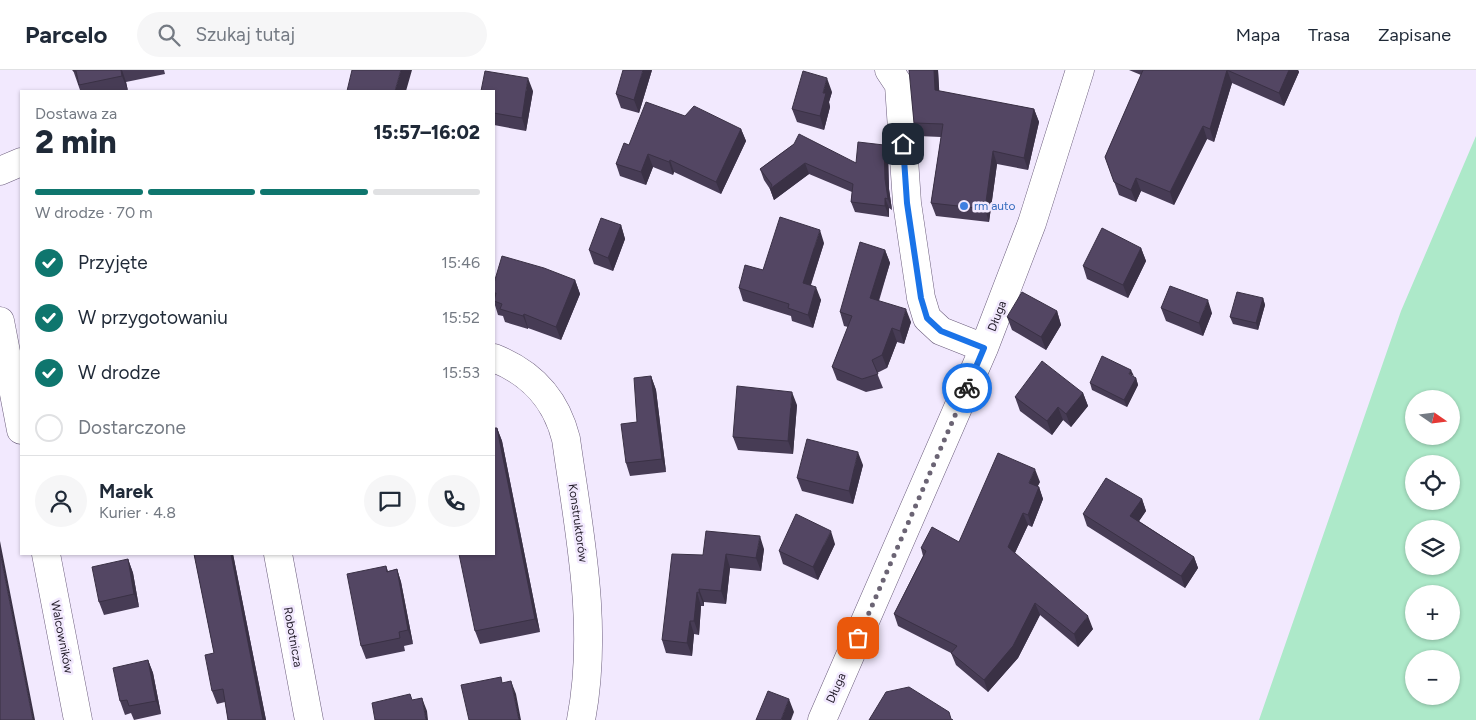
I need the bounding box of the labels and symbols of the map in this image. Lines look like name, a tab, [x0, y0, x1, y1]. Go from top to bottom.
pin	[882, 123, 924, 165]
place label: rm auto	[974, 199, 1016, 213]
marker: rm auto	[958, 200, 970, 212]
street label: Długa	[985, 299, 1009, 333]
courier	[942, 363, 992, 413]
north arrow	[1405, 390, 1460, 445]
street label: Konstruktorów	[566, 483, 591, 564]
street label: Walcowników	[48, 599, 76, 675]
street label: Robotnicza	[281, 606, 305, 668]
pin	[837, 617, 879, 659]
street label: Długa	[823, 671, 849, 705]

